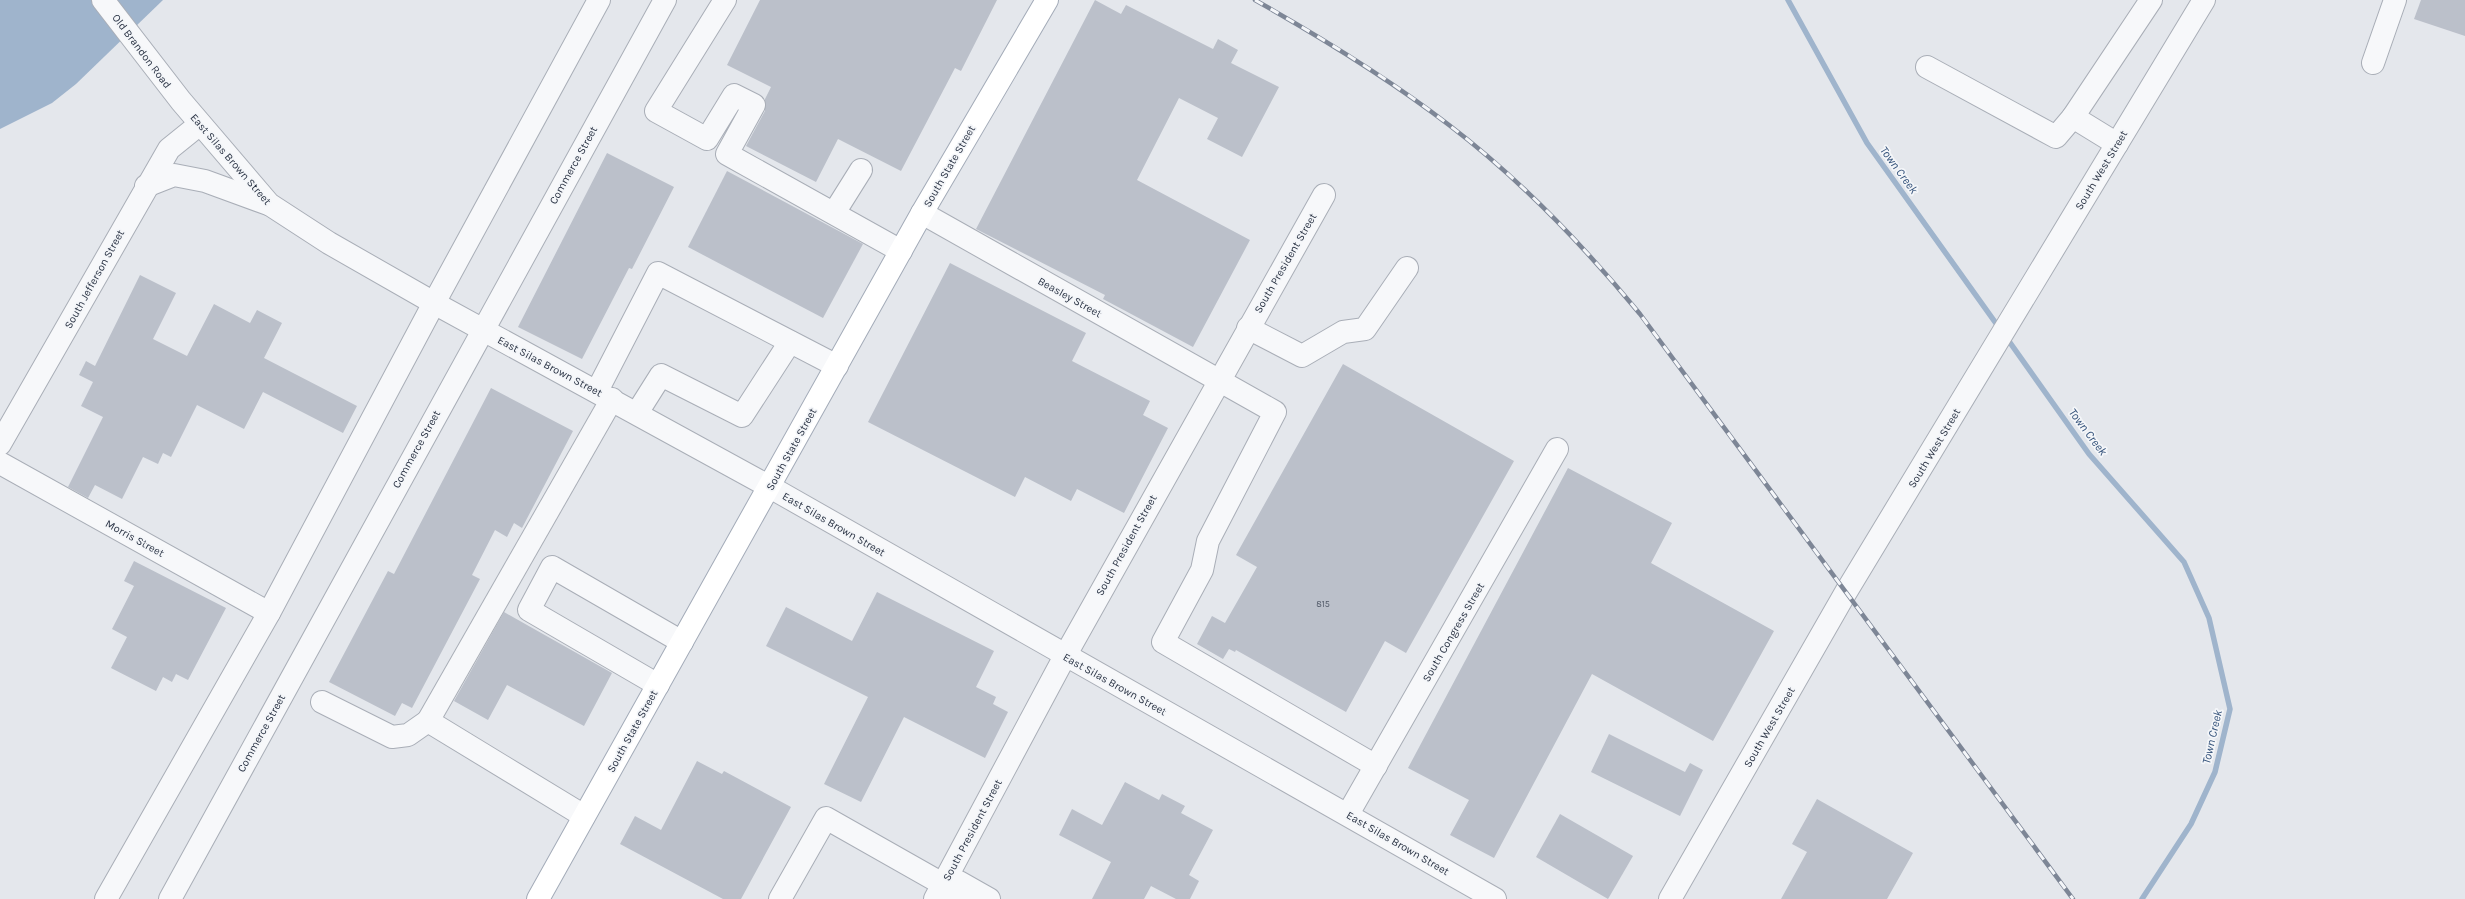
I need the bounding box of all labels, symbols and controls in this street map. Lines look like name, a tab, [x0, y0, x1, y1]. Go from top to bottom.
street label: Old Brandon Road	[109, 11, 174, 91]
street label: East Silas Brown Street	[188, 111, 274, 208]
street label: South State Street	[921, 123, 978, 209]
street label: Commerce Street	[547, 124, 600, 206]
street label: South West Street	[2073, 128, 2130, 212]
water label: Town Creek	[1877, 144, 1921, 197]
street label: South President Street	[1251, 211, 1319, 316]
street label: South Jefferson Street	[62, 227, 127, 331]
street label: Beasley Street	[1036, 275, 1104, 320]
street label: East Silas Brown Street	[495, 333, 604, 400]
street label: South State Street	[763, 406, 819, 493]
street label: South West Street	[1906, 406, 1963, 490]
water label: Town Creek	[2066, 406, 2111, 459]
street label: Commerce Street	[390, 408, 443, 490]
street label: East Silas Brown Street	[780, 490, 887, 559]
street label: South President Street	[1093, 493, 1160, 598]
street label: Morris Street	[103, 517, 166, 560]
street label: South Congress Street	[1420, 580, 1487, 684]
house number: 815	[1316, 599, 1330, 609]
street label: East Silas Brown Street	[1061, 651, 1169, 718]
street label: South West Street	[1741, 685, 1798, 770]
street label: South State Street	[604, 688, 660, 775]
street label: Commerce Street	[235, 692, 288, 774]
water label: Town Creek	[2199, 708, 2225, 766]
street label: South President Street	[940, 777, 1005, 883]
street label: East Silas Brown Street	[1344, 809, 1451, 878]

